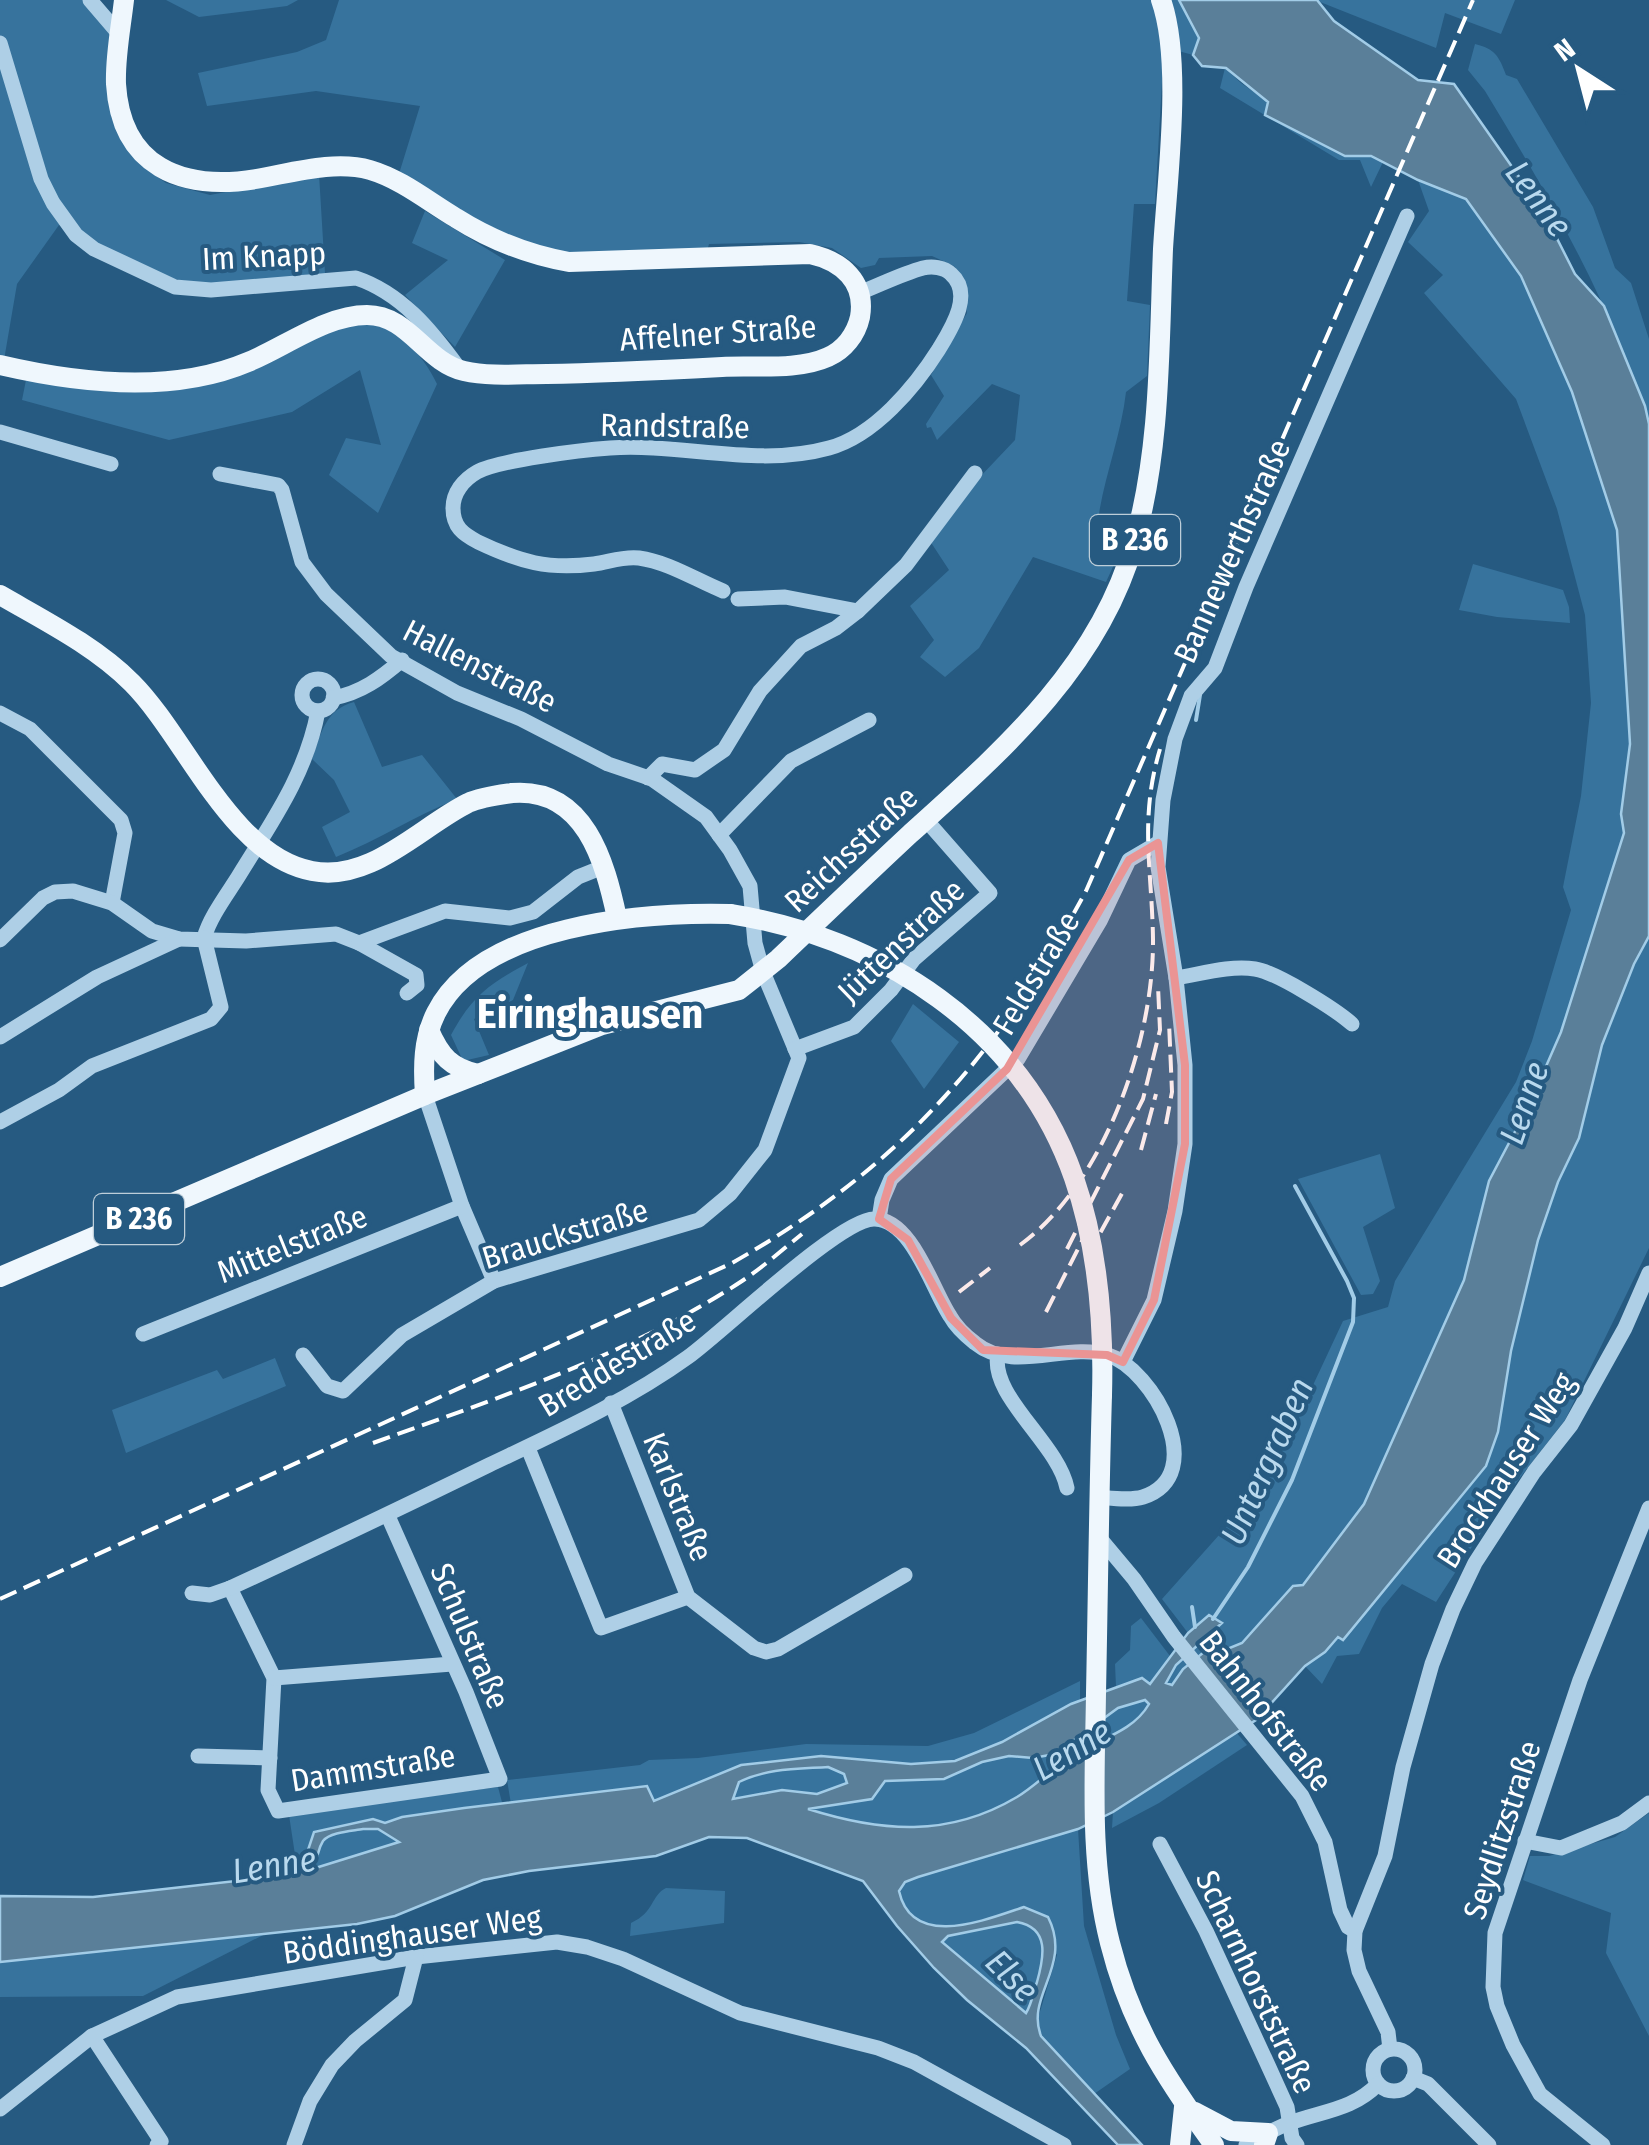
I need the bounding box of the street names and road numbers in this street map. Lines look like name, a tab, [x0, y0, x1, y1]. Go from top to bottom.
street label: Im Knapp	[201, 234, 327, 278]
street label: Affelner Straße	[618, 307, 818, 359]
street label: Randstraße	[600, 406, 750, 446]
street label: Bannewerthstraße	[1166, 433, 1298, 669]
road number: B 236	[1090, 515, 1180, 565]
street label: Hallenstraße	[397, 611, 563, 721]
street label: Reichsstraße	[777, 778, 925, 920]
street label: Jüttenstraße	[830, 871, 972, 1011]
street label: Feldstraße	[984, 904, 1088, 1042]
street label: Brauckstraße	[477, 1191, 653, 1277]
road number: B 236	[94, 1194, 184, 1244]
street label: Mittelstraße	[211, 1197, 373, 1291]
street label: Breddestraße	[532, 1301, 702, 1425]
street label: Brockhauser Weg	[1429, 1365, 1583, 1575]
street label: Karlstraße	[635, 1427, 721, 1567]
street label: Schulstraße	[422, 1557, 518, 1715]
street label: Bahnhofstraße	[1192, 1623, 1340, 1799]
street label: Dammstraße	[288, 1736, 458, 1800]
street label: Seydlitzstraße	[1455, 1736, 1549, 1924]
street label: Scharnhorststraße	[1188, 1864, 1324, 2100]
street label: Böddinghauser Weg	[280, 1898, 544, 1972]

